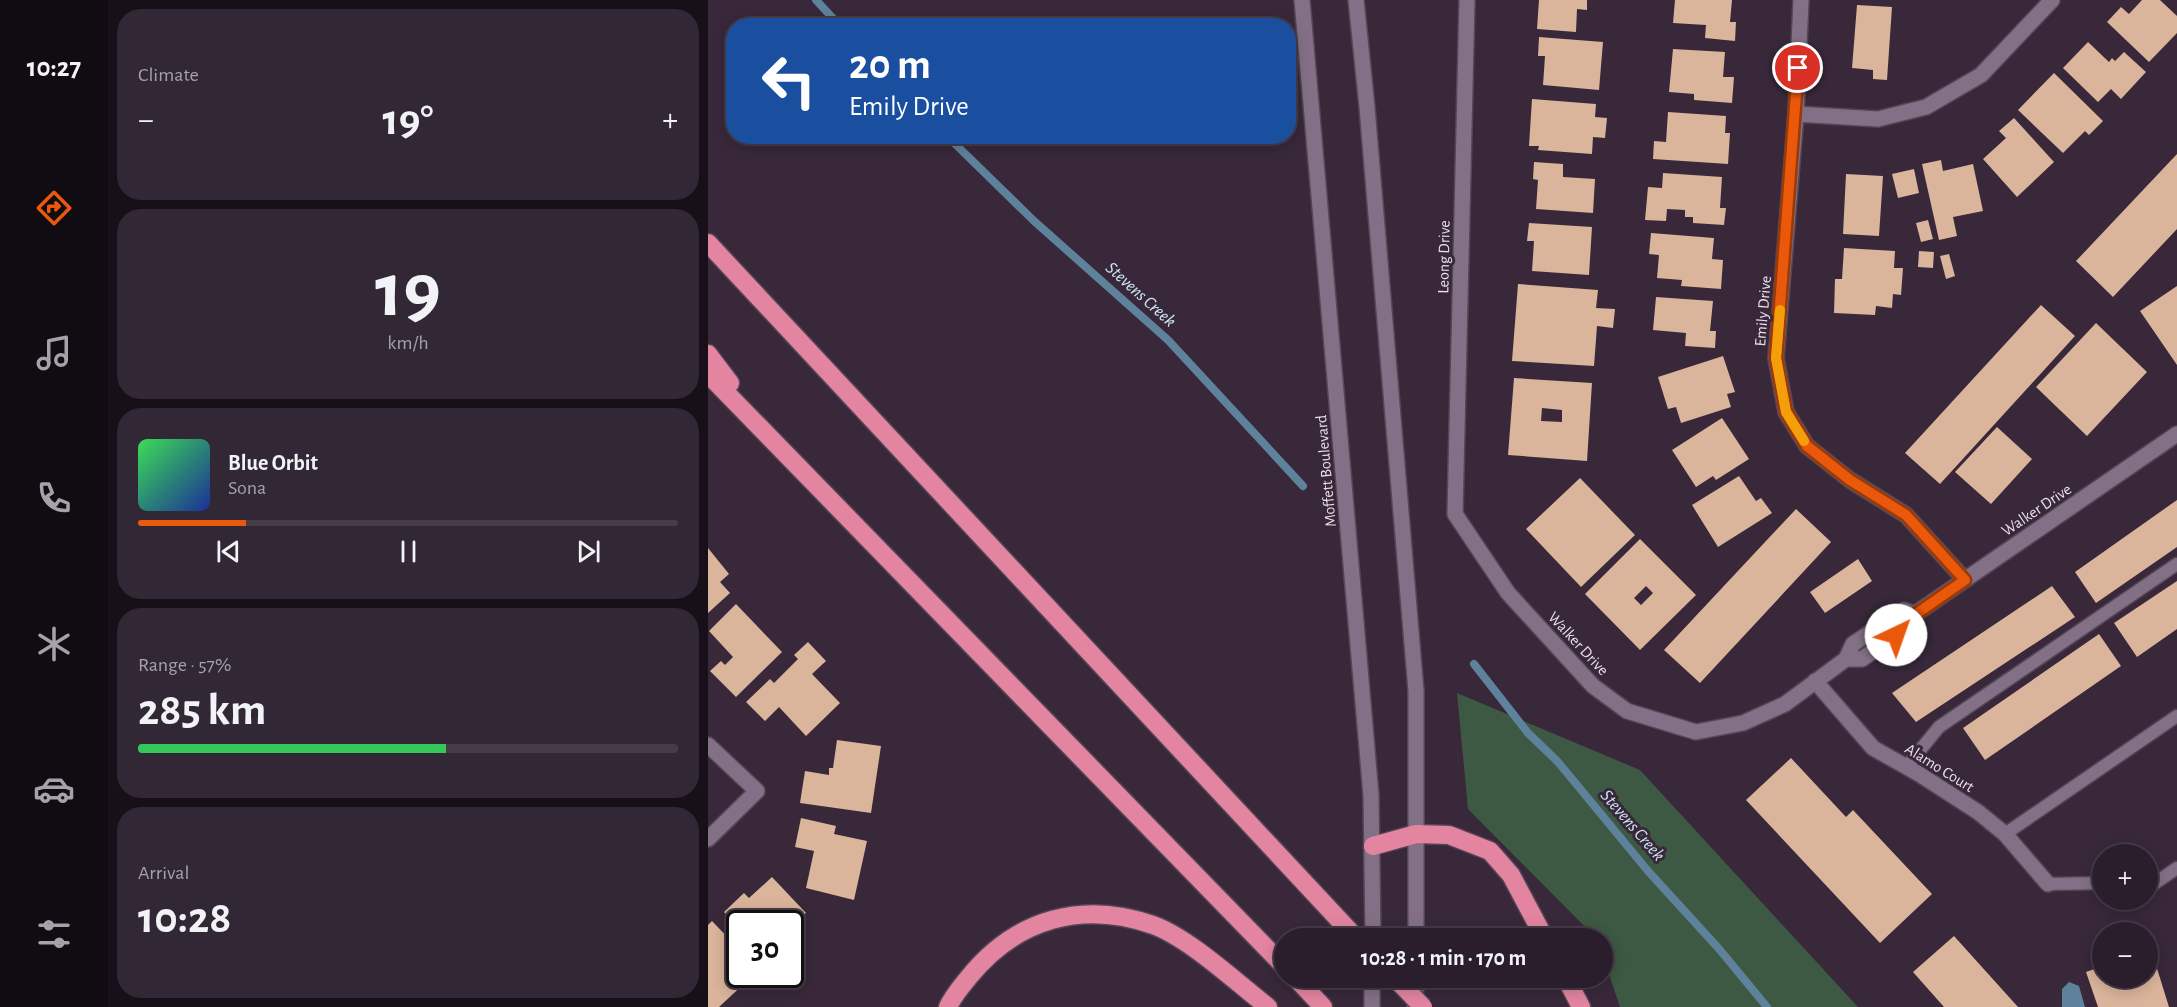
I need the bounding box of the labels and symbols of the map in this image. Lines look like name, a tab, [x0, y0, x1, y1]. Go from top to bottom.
pin	[1772, 42, 1823, 93]
street label: Leong Drive	[1435, 220, 1453, 294]
water label: Stevens Creek	[1102, 259, 1179, 331]
street label: Emily Drive	[1752, 275, 1775, 347]
street label: Moffett Boulevard	[1313, 414, 1339, 528]
street label: Walker Drive	[1999, 481, 2074, 539]
position arrow	[1864, 603, 1928, 667]
street label: Walker Drive	[1545, 609, 1611, 678]
street label: Alamo Court	[1902, 740, 1977, 795]
water label: Stevens Creek	[1597, 787, 1668, 865]
speed limit sign: 30	[726, 910, 804, 988]

